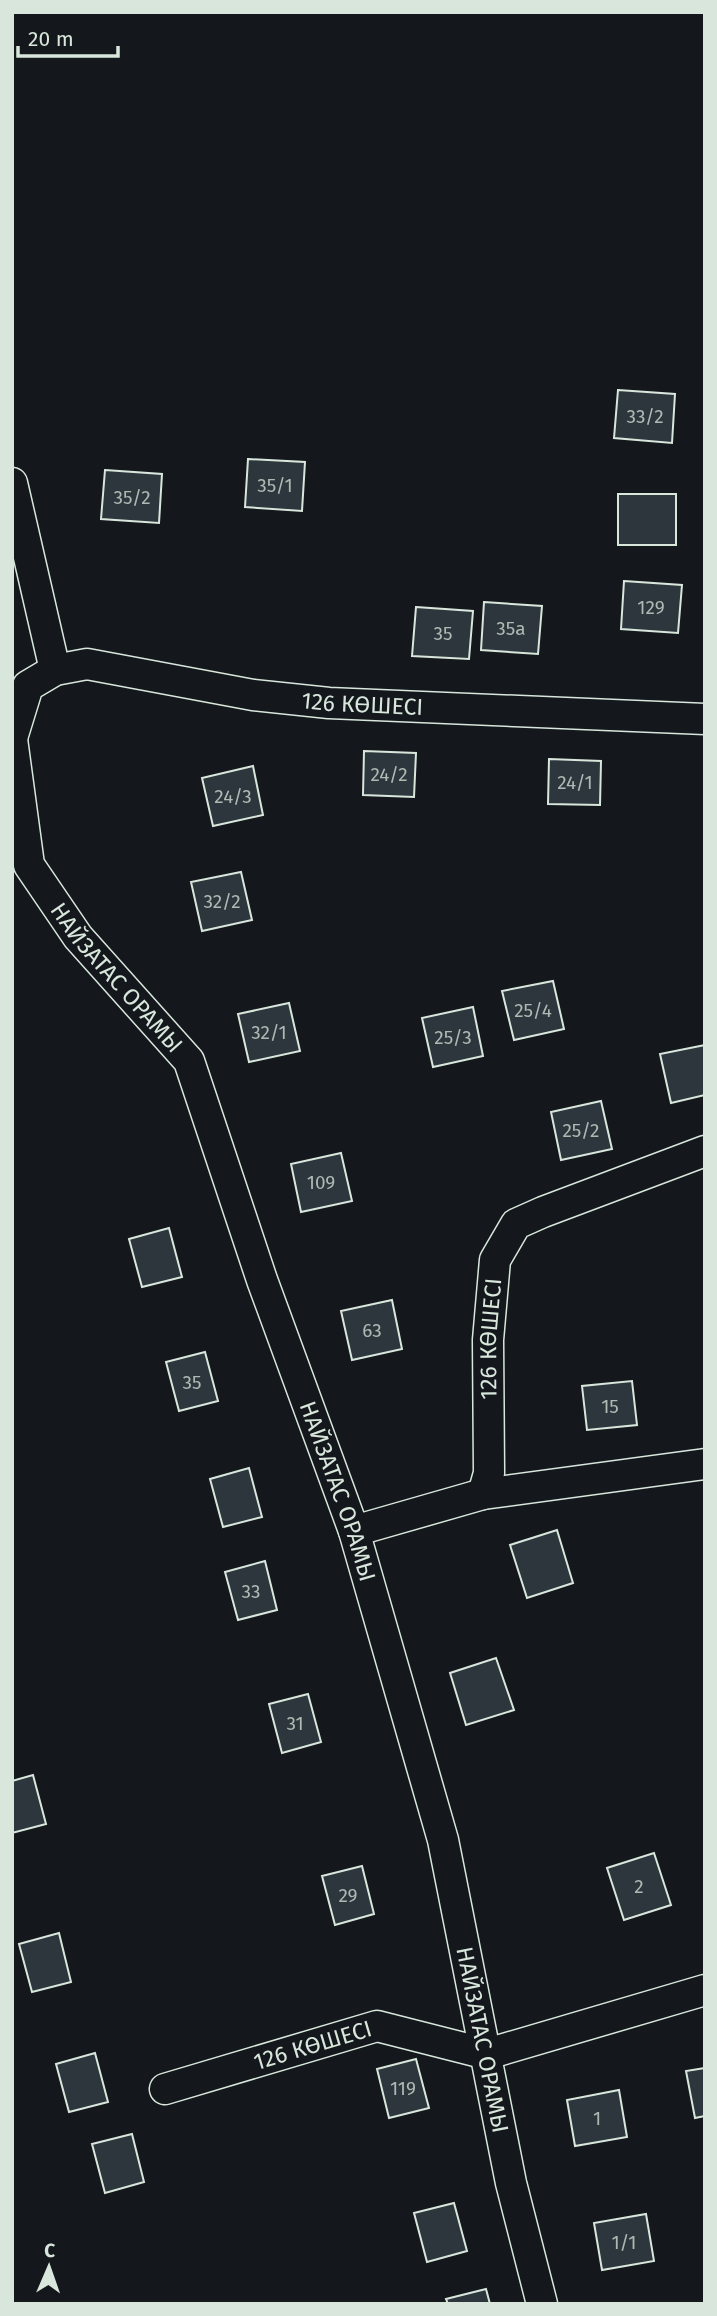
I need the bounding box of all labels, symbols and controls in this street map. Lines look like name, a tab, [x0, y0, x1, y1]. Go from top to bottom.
scale bar	[18, 14, 117, 58]
text: 20 m	[28, 26, 74, 52]
house number: 33/2	[626, 405, 664, 428]
house number: 35/1	[257, 474, 293, 497]
house number: 35/2	[113, 486, 151, 509]
house number: 129	[637, 596, 665, 619]
house number: 35а	[496, 617, 526, 640]
house number: 35	[433, 622, 453, 645]
street label: 126 КӨШЕСІ	[300, 686, 424, 721]
house number: 24/2	[370, 763, 408, 786]
house number: 24/1	[557, 771, 593, 794]
house number: 24/3	[214, 785, 252, 808]
house number: 32/2	[203, 890, 241, 913]
street label: НАЙЗАТАС ОРАМЫ	[45, 897, 189, 1058]
house number: 25/4	[514, 999, 552, 1022]
house number: 32/1	[251, 1021, 287, 1044]
house number: 25/3	[434, 1026, 472, 1049]
house number: 25/2	[562, 1119, 600, 1142]
house number: 109	[307, 1171, 335, 1194]
street label: 126 КӨШЕСІ	[473, 1277, 507, 1400]
house number: 63	[362, 1319, 382, 1342]
house number: 35	[182, 1371, 202, 1394]
house number: 15	[601, 1395, 619, 1418]
street label: НАЙЗАТАС ОРАМЫ	[294, 1397, 382, 1585]
house number: 33	[242, 1580, 260, 1603]
house number: 31	[286, 1712, 304, 1735]
house number: 2	[634, 1875, 644, 1898]
house number: 29	[338, 1884, 358, 1907]
street label: НАЙЗАТАС ОРАМЫ	[450, 1944, 515, 2135]
street label: 126 КӨШЕСІ	[250, 2014, 375, 2076]
house number: 119	[390, 2077, 416, 2100]
house number: 1	[593, 2107, 601, 2130]
house number: 1/1	[611, 2231, 637, 2254]
north arrow	[14, 2232, 84, 2302]
text: С	[44, 2239, 56, 2262]

